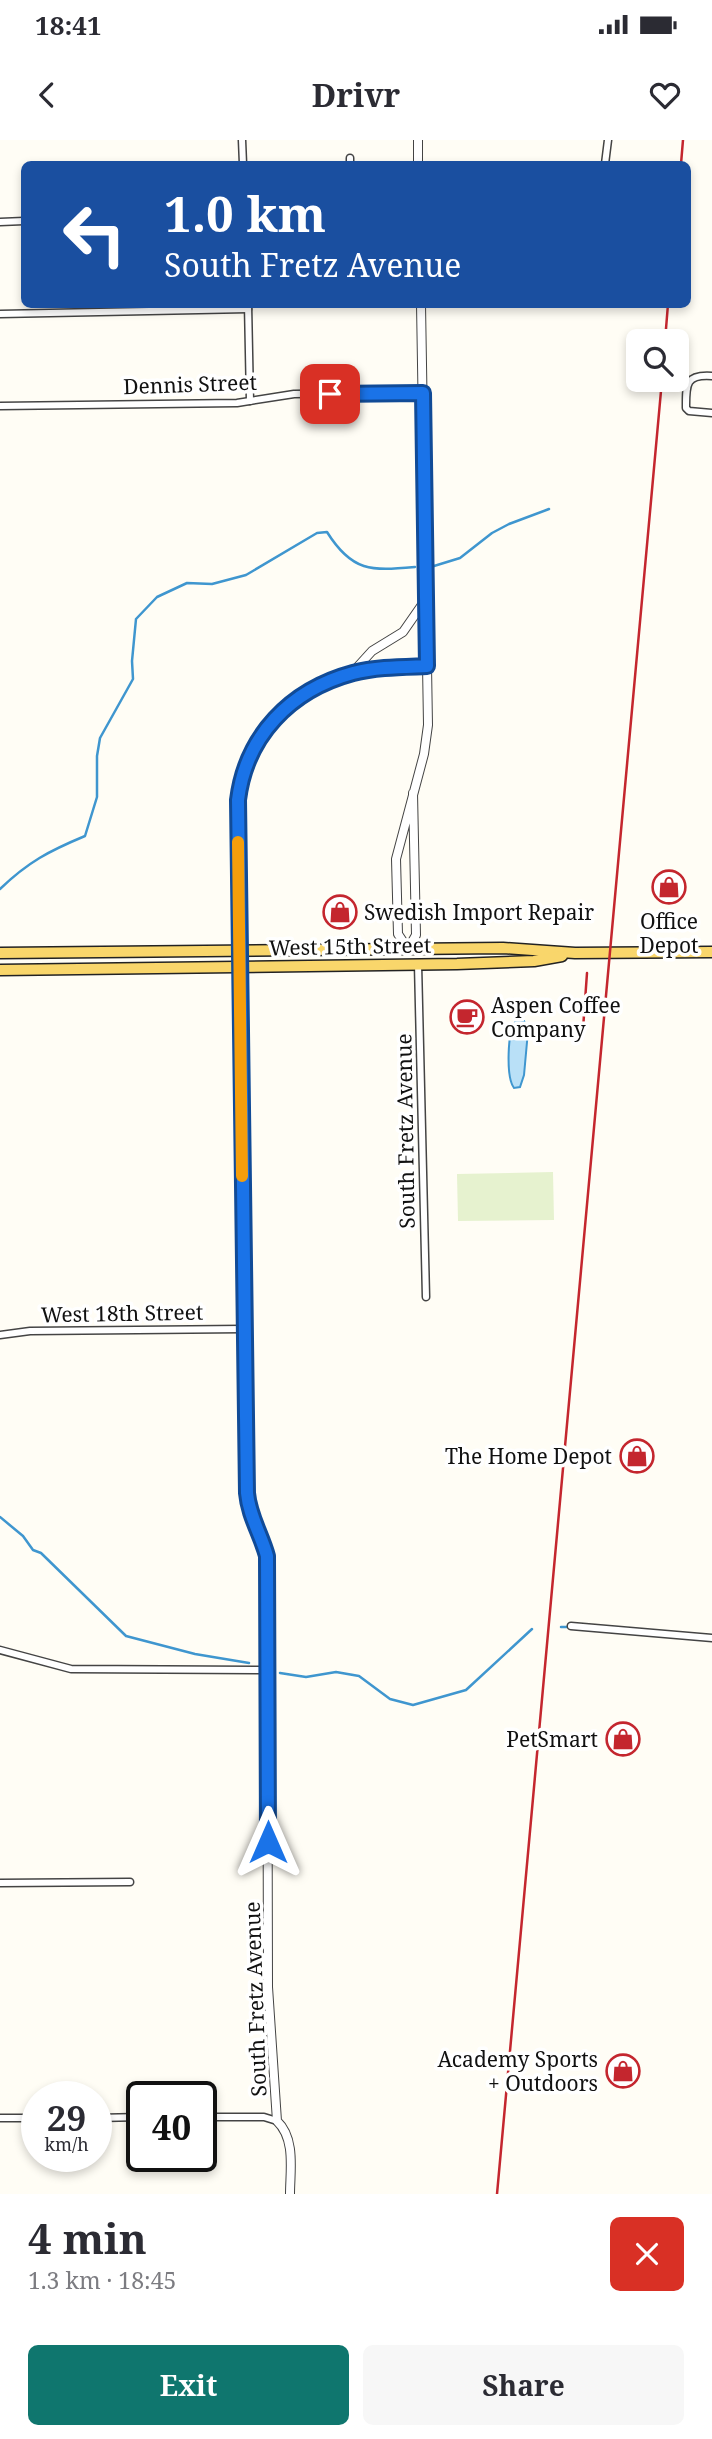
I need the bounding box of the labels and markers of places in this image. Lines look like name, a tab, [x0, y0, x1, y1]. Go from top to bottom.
pin	[300, 364, 360, 424]
shop icon: Office Depot	[650, 868, 688, 906]
shop icon: Swedish Import Repair	[321, 893, 359, 931]
place label: Swedish Import Repair	[364, 898, 594, 926]
place label: Office Depot	[640, 907, 698, 959]
place label: Aspen Coffee Company	[491, 991, 621, 1043]
cafe icon: Aspen Coffee Company	[448, 998, 486, 1036]
shop icon: The Home Depot	[618, 1437, 656, 1475]
place label: The Home Depot	[445, 1442, 612, 1470]
shop icon: PetSmart	[604, 1720, 642, 1758]
place label: PetSmart	[506, 1725, 598, 1753]
place label: Academy Sports + Outdoors	[437, 2045, 598, 2097]
shop icon: Academy Sports + Outdoors	[604, 2052, 642, 2090]

